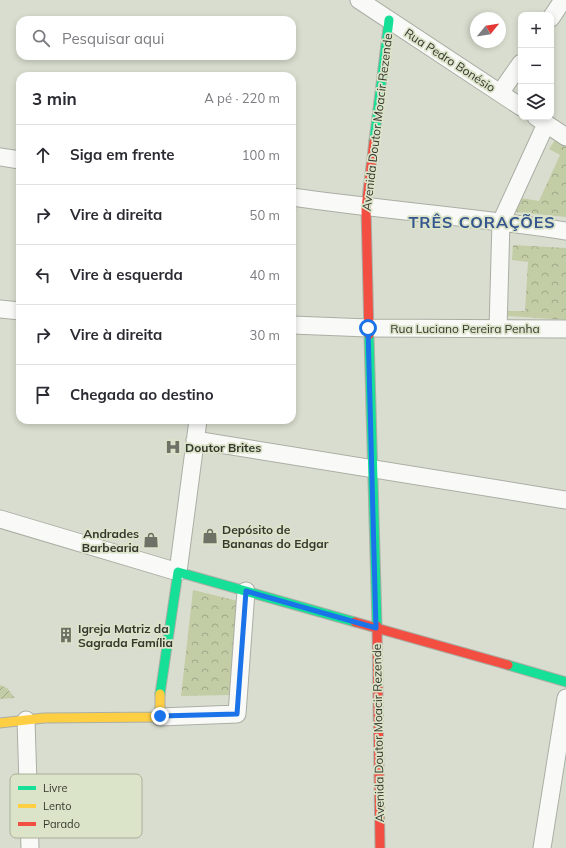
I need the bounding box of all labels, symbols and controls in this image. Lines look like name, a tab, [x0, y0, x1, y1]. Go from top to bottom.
north arrow	[470, 12, 506, 48]
map controls	[518, 12, 554, 120]
button: +	[518, 12, 554, 48]
search box	[16, 16, 296, 60]
street label: Rua Pedro Bonésio	[402, 25, 498, 95]
icon: search	[30, 27, 52, 49]
text: Pesquisar aqui	[62, 29, 164, 48]
street label: Avenida Doutor Moacir Rezende	[359, 32, 395, 212]
button: −	[518, 48, 554, 84]
button: layers	[518, 84, 554, 120]
text: 3 min	[32, 88, 77, 109]
text: A pé · 220 m	[204, 90, 280, 106]
icon: ahead	[32, 144, 54, 166]
text: Siga em frente	[70, 145, 175, 164]
text: 100 m	[242, 147, 280, 163]
icon: right	[32, 204, 54, 226]
text: Vire à direita	[70, 205, 162, 224]
text: 50 m	[250, 207, 280, 223]
district label: TRÊS CORAÇÕES	[408, 212, 556, 232]
icon: left	[32, 264, 54, 286]
text: Vire à esquerda	[70, 265, 183, 284]
text: 40 m	[250, 267, 280, 283]
route start	[359, 319, 377, 337]
street label: Rua Luciano Pereira Penha	[390, 321, 540, 336]
icon: right	[32, 324, 54, 346]
text: Vire à direita	[70, 325, 162, 344]
text: 30 m	[250, 327, 280, 343]
icon: arrive	[32, 384, 54, 406]
text: Chegada ao destino	[70, 385, 214, 404]
hospital icon: Doutor Brites	[164, 438, 182, 456]
place label: Doutor Brites	[185, 440, 261, 455]
place label: Depósito de Bananas do Edgar	[222, 522, 329, 551]
place label: Andrades Barbearia	[82, 526, 139, 555]
shop icon: Depósito de Bananas do Edgar	[201, 527, 219, 545]
shop icon: Andrades Barbearia	[142, 531, 160, 549]
place label: Igreja Matriz da Sagrada Família	[78, 621, 173, 650]
building icon: Igreja Matriz da Sagrada Família	[57, 626, 75, 644]
street label: Avenida Doutor Moacir Rezende	[369, 644, 387, 822]
route end	[151, 707, 169, 725]
legend	[10, 774, 142, 838]
text: Livre	[43, 781, 67, 795]
text: Lento	[43, 799, 71, 813]
text: Parado	[43, 817, 80, 831]

